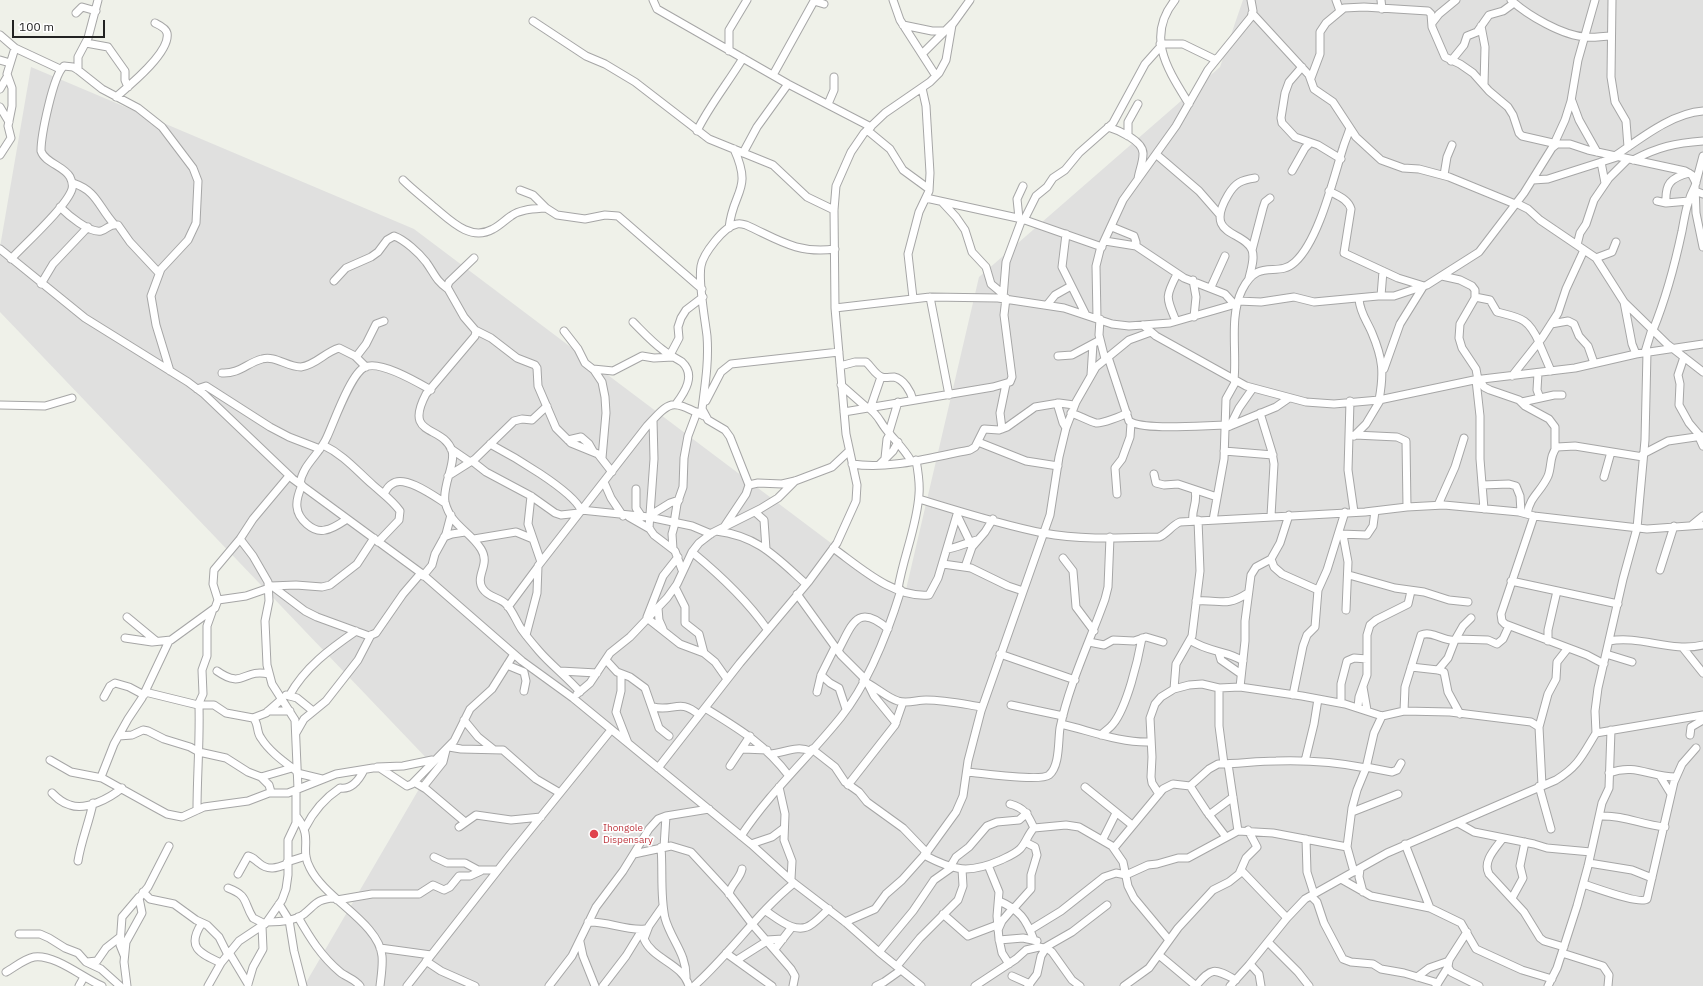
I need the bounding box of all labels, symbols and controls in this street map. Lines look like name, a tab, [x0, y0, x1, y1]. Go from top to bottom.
scale bar	[14, 12, 107, 38]
text: 100 m	[19, 19, 54, 34]
place label: Ihongole Dispensary	[603, 822, 653, 846]
marker: Ihongole Dispensary	[588, 828, 600, 840]

